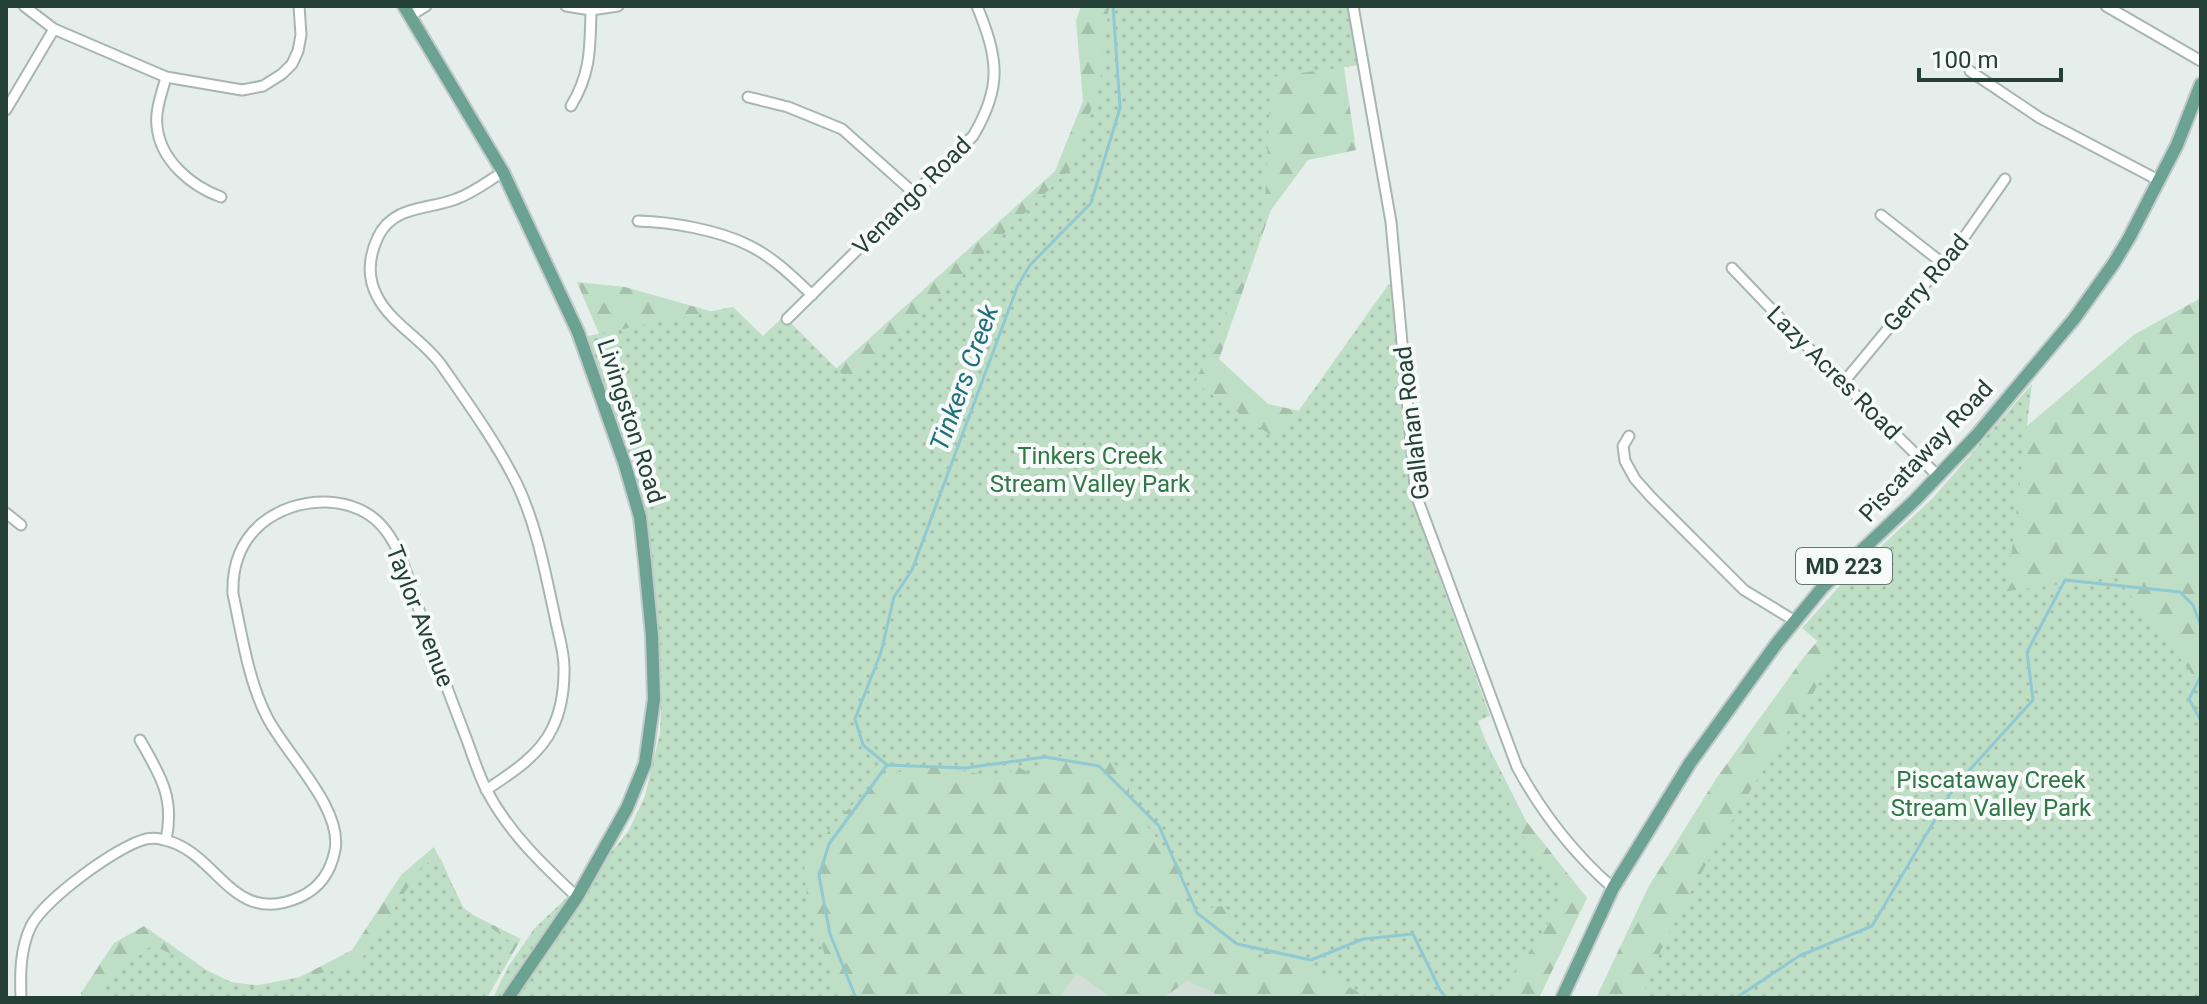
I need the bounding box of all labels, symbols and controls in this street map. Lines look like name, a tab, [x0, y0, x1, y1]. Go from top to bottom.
scale bar	[1919, 32, 2061, 82]
text: 100 m	[1931, 46, 1998, 74]
street label: Venango Road	[847, 131, 977, 261]
street label: Gerry Road	[1877, 229, 1975, 337]
water label: Tinkers Creek	[924, 300, 1005, 455]
street label: Lazy Acres Road	[1761, 300, 1907, 446]
street label: Livingston Road	[591, 335, 671, 507]
street label: Gallahan Road	[1389, 345, 1435, 501]
street label: Piscataway Road	[1853, 374, 1999, 528]
park label: Tinkers Creek Stream Valley Park	[990, 442, 1191, 498]
street label: Taylor Avenue	[380, 541, 460, 691]
road number: MD 223	[1796, 548, 1892, 584]
park label: Piscataway Creek Stream Valley Park	[1891, 766, 2092, 822]

